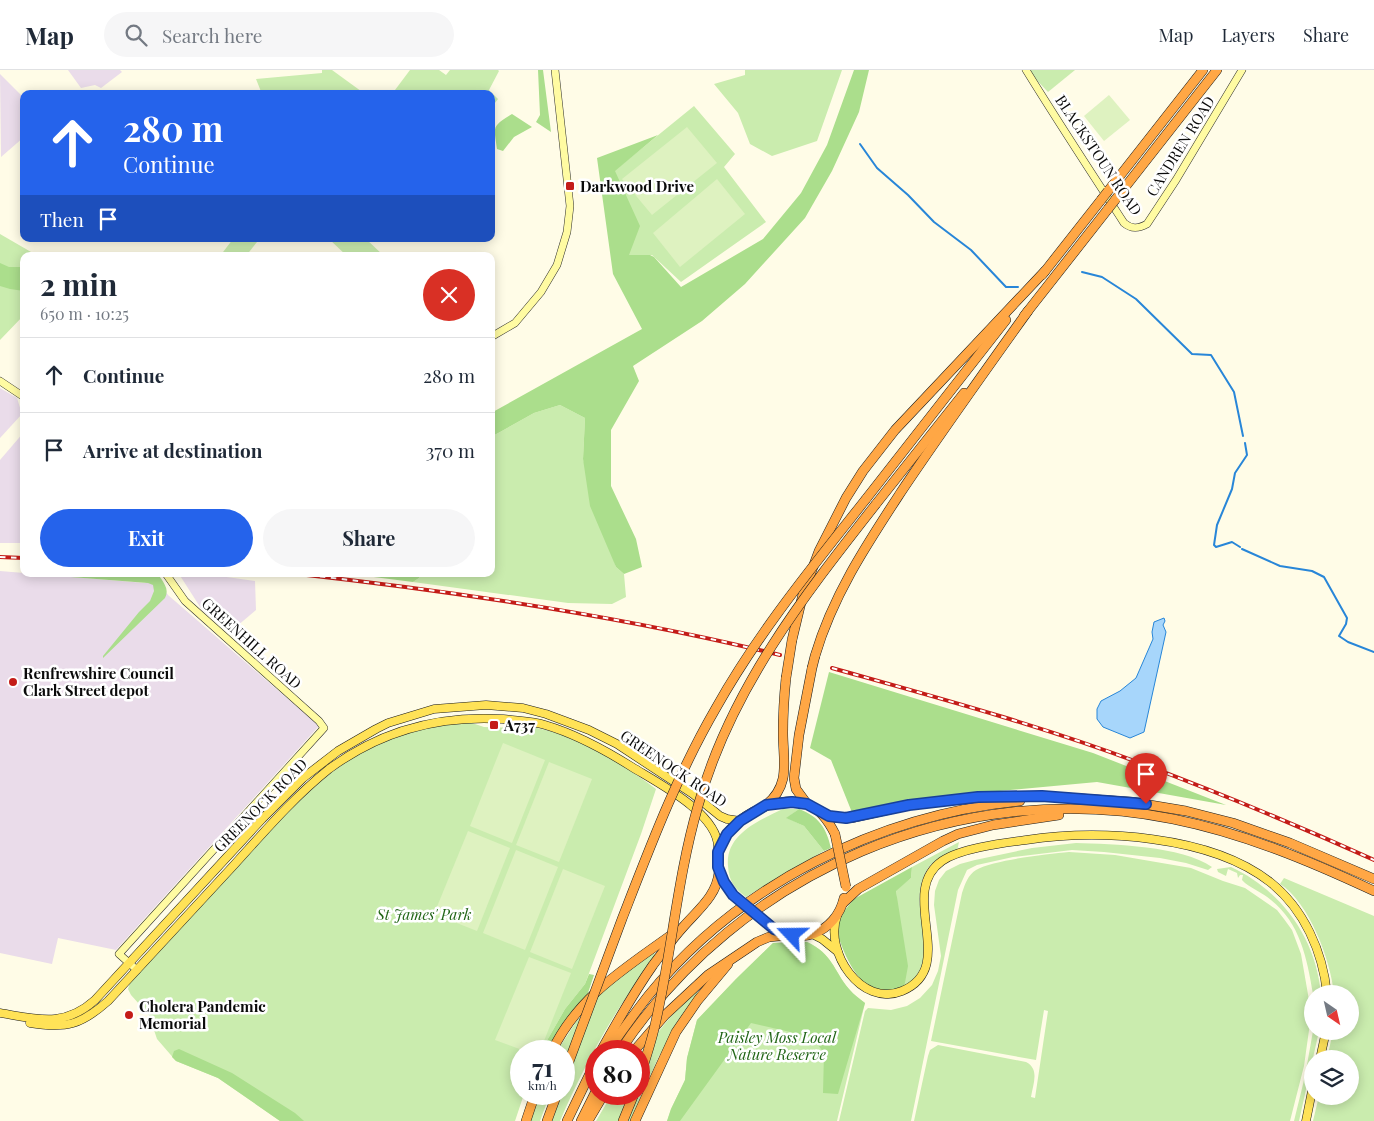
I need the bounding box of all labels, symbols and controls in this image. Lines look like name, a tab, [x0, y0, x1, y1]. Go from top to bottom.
search box	[104, 12, 454, 57]
text: Map	[25, 19, 74, 51]
icon: search	[122, 21, 150, 49]
text: Search here	[162, 22, 262, 48]
text: Map	[1158, 23, 1193, 47]
text: Layers	[1221, 23, 1275, 47]
text: Share	[1303, 23, 1349, 47]
street label: BLACKSTOUN ROAD	[1051, 91, 1147, 219]
street label: CANDREN ROAD	[1141, 92, 1219, 200]
text: 280 m	[123, 104, 223, 151]
icon: ahead	[40, 110, 105, 175]
text: Continue	[123, 149, 215, 179]
place label: Darkwood Drive	[580, 176, 694, 196]
marker: Darkwood Drive	[564, 180, 576, 192]
icon: arrive	[94, 205, 122, 233]
text: Then	[40, 206, 84, 232]
text: 2 min	[40, 264, 117, 304]
button: close	[423, 269, 475, 321]
text: 650 m · 10:25	[40, 303, 129, 324]
icon: ahead	[40, 361, 68, 389]
text: Continue	[83, 362, 164, 388]
text: 280 m	[423, 362, 475, 388]
icon: arrive	[40, 436, 68, 464]
text: Arrive at destination	[83, 437, 263, 463]
text: 370 m	[426, 437, 475, 463]
button: Exit	[40, 509, 253, 567]
button: Share	[263, 509, 475, 567]
street label: GREENHILL ROAD	[198, 593, 306, 693]
place label: Renfrewshire Council Clark Street depot	[23, 663, 174, 700]
marker: Renfrewshire Council Clark Street depot	[7, 676, 19, 688]
place label: A737	[503, 715, 535, 735]
marker: A737	[488, 719, 500, 731]
street label: GREENOCK ROAD	[617, 725, 731, 811]
pin	[1125, 753, 1167, 804]
street label: GREENOCK ROAD	[209, 754, 311, 856]
icon: arrive	[1132, 760, 1160, 788]
park label: St James' Park	[376, 904, 472, 924]
position arrow	[765, 908, 817, 960]
north arrow	[1304, 985, 1359, 1040]
map controls	[1304, 985, 1359, 1105]
place label: Cholera Pandemic Memorial	[139, 996, 266, 1033]
marker: Cholera Pandemic Memorial	[123, 1009, 135, 1021]
park label: Paisley Moss Local Nature Reserve	[717, 1027, 837, 1064]
speed limit sign: 80	[585, 1040, 650, 1105]
text: 71	[532, 1050, 553, 1083]
button: layers	[1304, 1050, 1359, 1105]
text: km/h	[528, 1077, 557, 1093]

